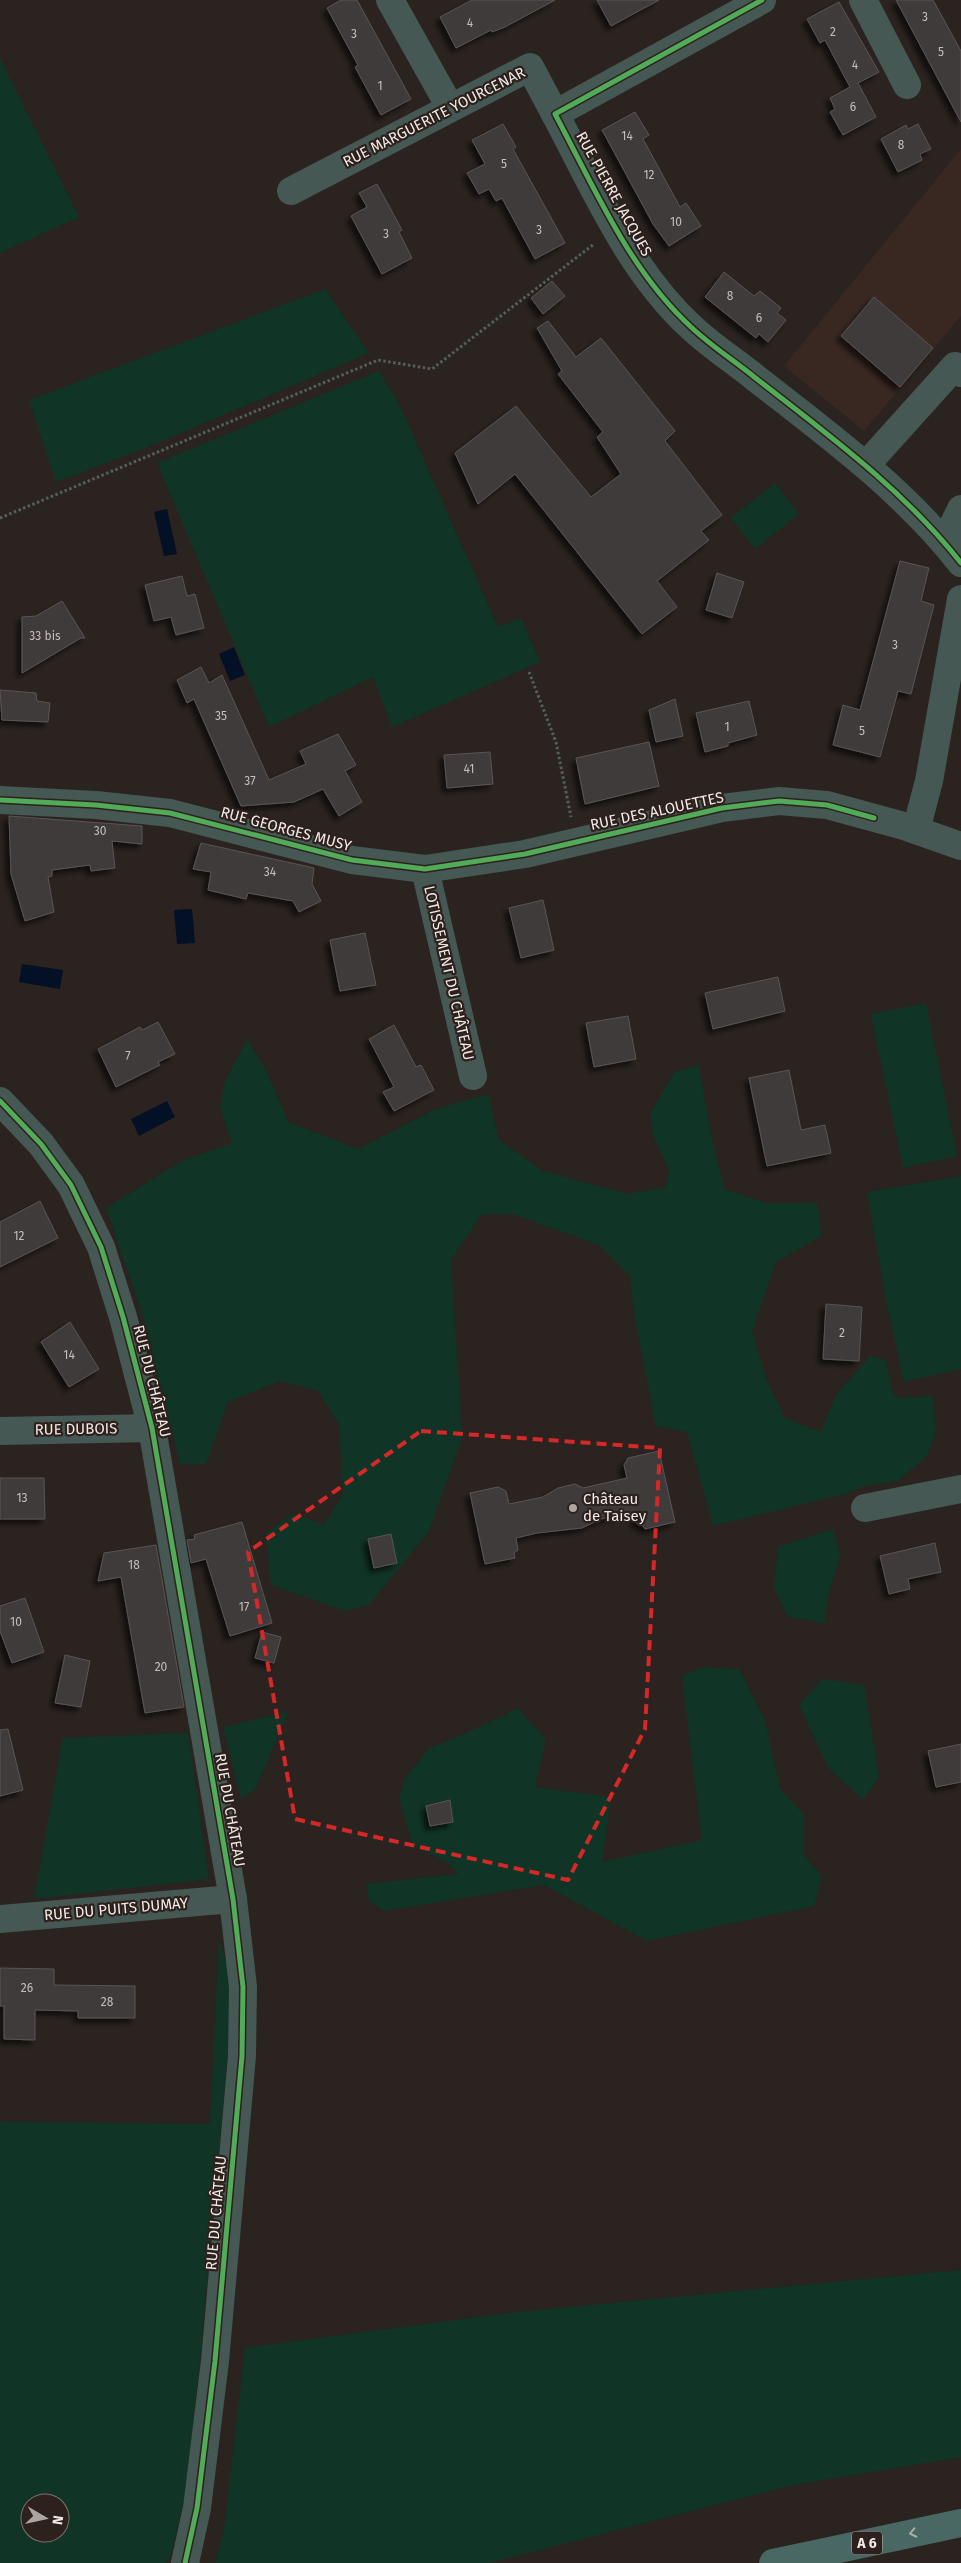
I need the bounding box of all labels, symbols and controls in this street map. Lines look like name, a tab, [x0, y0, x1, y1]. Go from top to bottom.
house number: 3	[922, 10, 928, 24]
house number: 4	[467, 16, 474, 30]
house number: 2	[830, 25, 836, 39]
house number: 3	[351, 27, 357, 41]
house number: 5	[938, 45, 944, 59]
house number: 4	[852, 58, 859, 72]
street label: RUE MARGUERITE YOURCENAR	[340, 63, 528, 171]
house number: 1	[377, 79, 383, 93]
house number: 6	[850, 100, 856, 114]
street label: RUE PIERRE JACQUES	[572, 129, 656, 259]
house number: 14	[621, 129, 633, 143]
house number: 8	[898, 138, 905, 152]
house number: 5	[501, 157, 507, 171]
house number: 12	[643, 168, 655, 182]
house number: 10	[670, 215, 682, 229]
house number: 3	[536, 223, 542, 237]
house number: 3	[383, 227, 389, 241]
house number: 8	[727, 289, 734, 303]
house number: 6	[756, 311, 762, 325]
house number: 33 bis	[29, 629, 61, 643]
house number: 3	[892, 638, 898, 652]
house number: 35	[215, 709, 227, 723]
house number: 1	[724, 720, 730, 734]
house number: 5	[859, 724, 865, 738]
house number: 41	[464, 762, 474, 776]
house number: 37	[244, 774, 256, 788]
street label: RUE DES ALOUETTES	[589, 788, 725, 834]
street label: RUE GEORGES MUSY	[219, 803, 354, 855]
house number: 30	[94, 824, 107, 838]
house number: 34	[264, 865, 277, 879]
street label: LOTISSEMENT DU CHÂTEAU	[420, 884, 478, 1062]
house number: 7	[125, 1049, 131, 1063]
house number: 12	[13, 1229, 25, 1243]
street label: RUE DU CHÂTEAU	[129, 1323, 175, 1439]
house number: 2	[839, 1326, 845, 1340]
house number: 14	[63, 1348, 75, 1362]
street label: RUE DUBOIS	[35, 1419, 117, 1439]
place label: Château de Taisey	[583, 1490, 647, 1525]
house number: 13	[16, 1491, 28, 1505]
marker: Château de Taisey	[567, 1502, 579, 1514]
house number: 18	[128, 1558, 140, 1572]
house number: 17	[239, 1600, 249, 1614]
house number: 10	[10, 1615, 22, 1629]
house number: 20	[155, 1660, 168, 1674]
street label: RUE DU CHÂTEAU	[211, 1752, 249, 1868]
street label: RUE DU PUITS DUMAY	[43, 1894, 190, 1924]
house number: 26	[21, 1981, 33, 1995]
house number: 28	[101, 1995, 114, 2009]
street label: RUE DU CHÂTEAU	[202, 2155, 230, 2271]
north arrow	[20, 2493, 70, 2543]
text: N	[48, 2514, 66, 2526]
one-way arrow	[909, 2528, 918, 2538]
road number: A 6	[852, 2532, 882, 2554]

